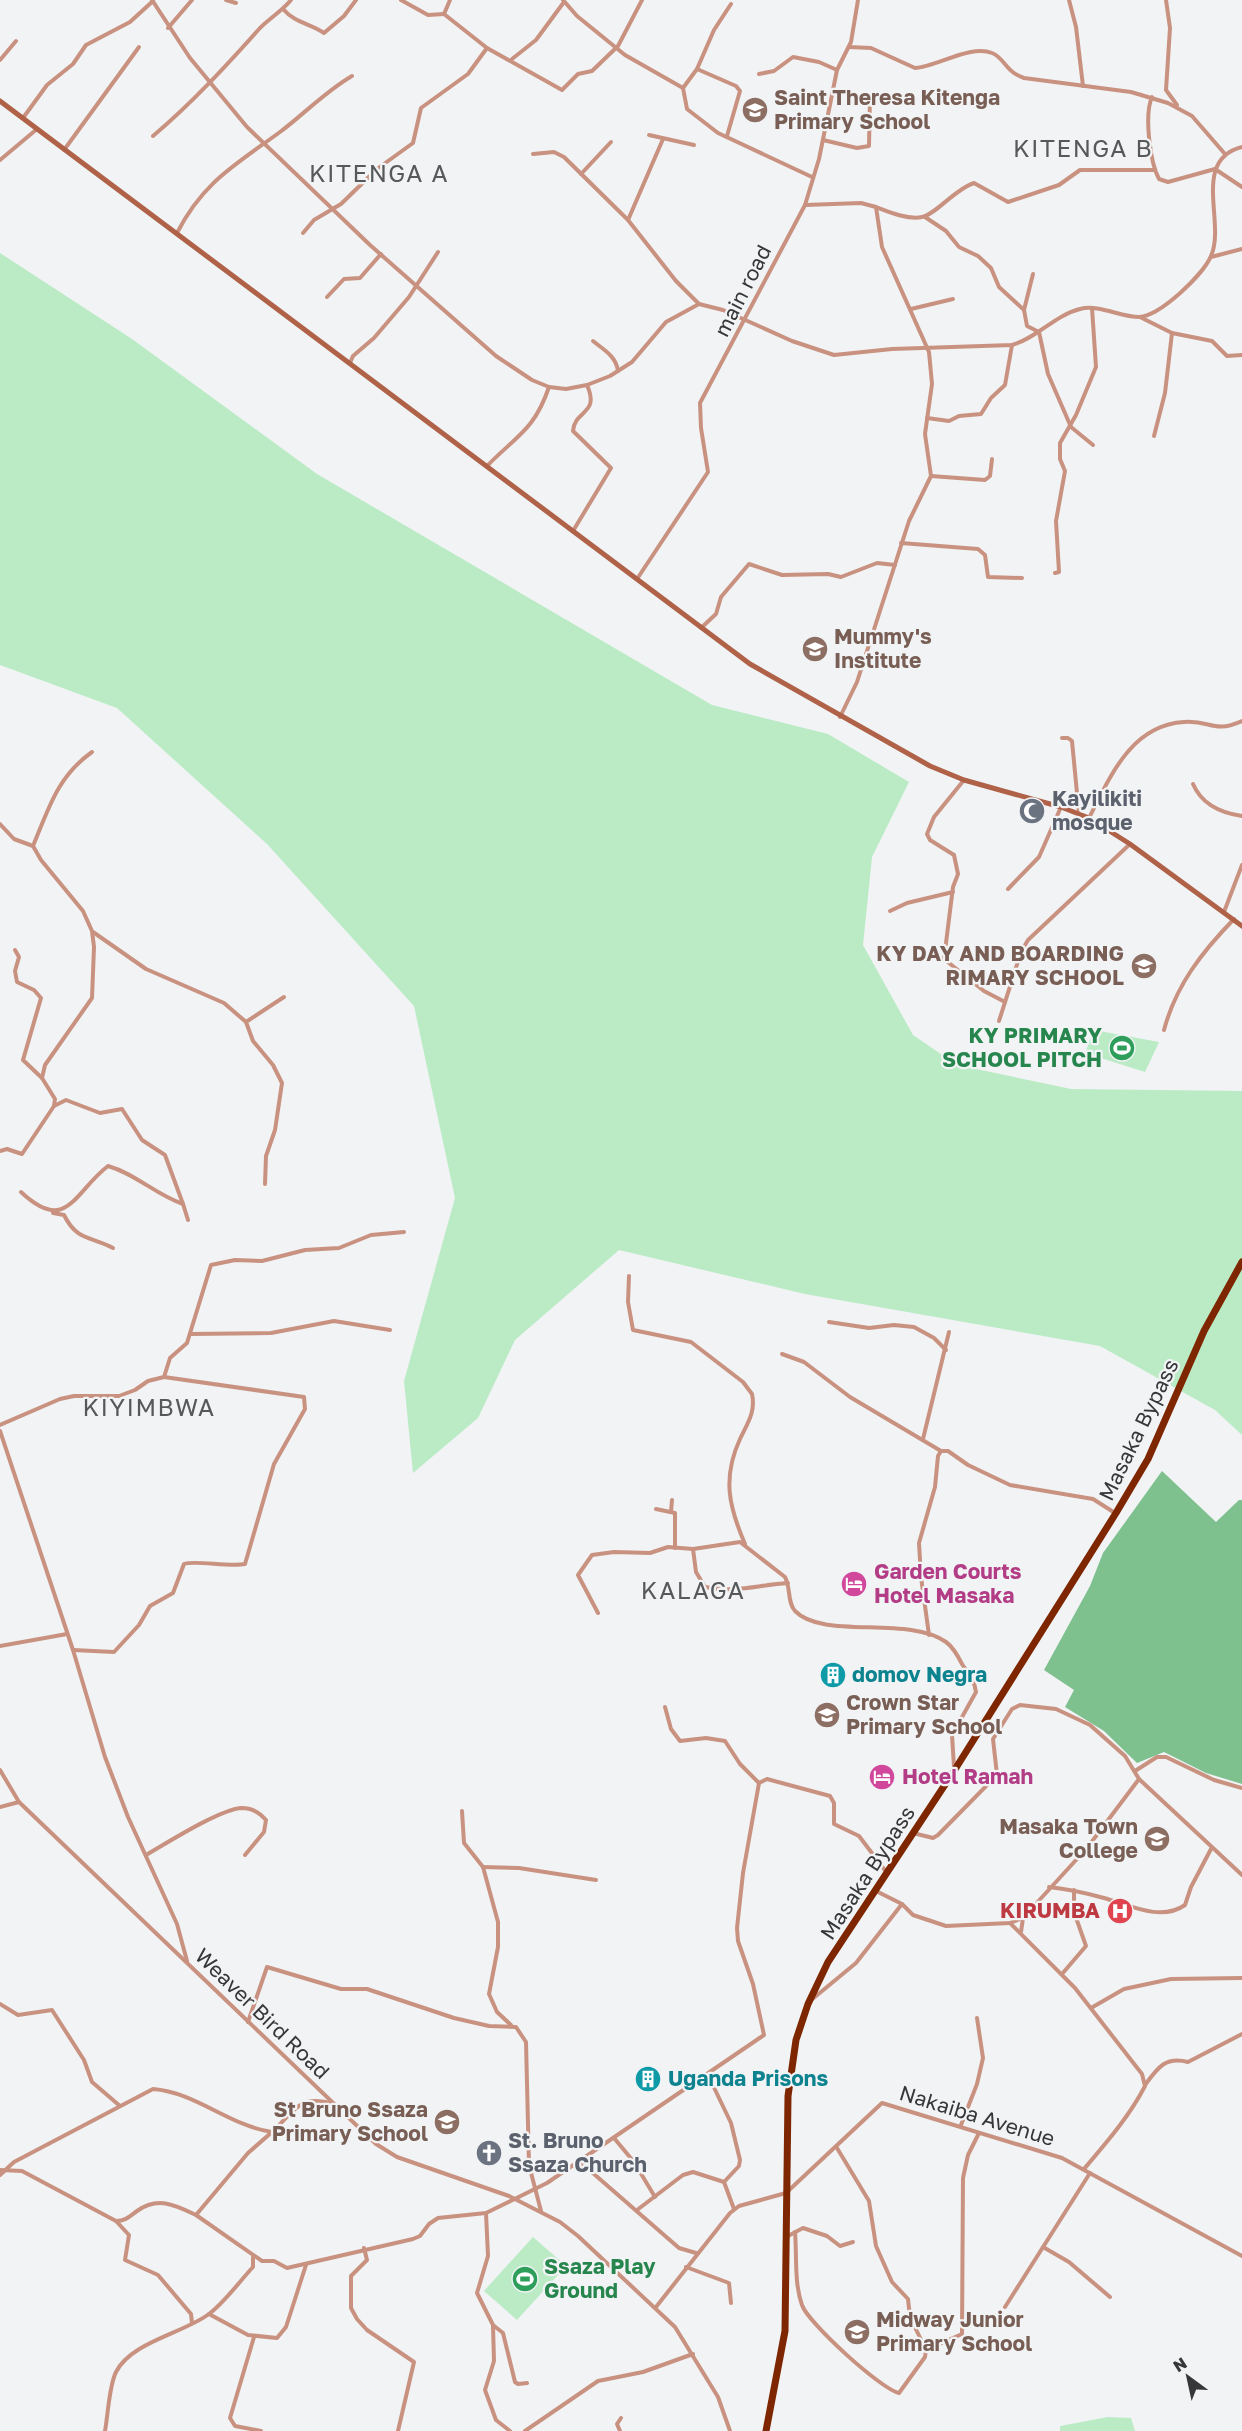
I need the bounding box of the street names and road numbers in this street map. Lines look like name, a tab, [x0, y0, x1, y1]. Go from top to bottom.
street label: main road	[708, 240, 776, 341]
street label: Masaka Bypass	[1093, 1354, 1184, 1505]
street label: Masaka Bypass	[814, 1801, 920, 1944]
street label: Weaver Bird Road	[190, 1942, 335, 2084]
street label: Nakaiba Avenue	[896, 2079, 1058, 2151]

